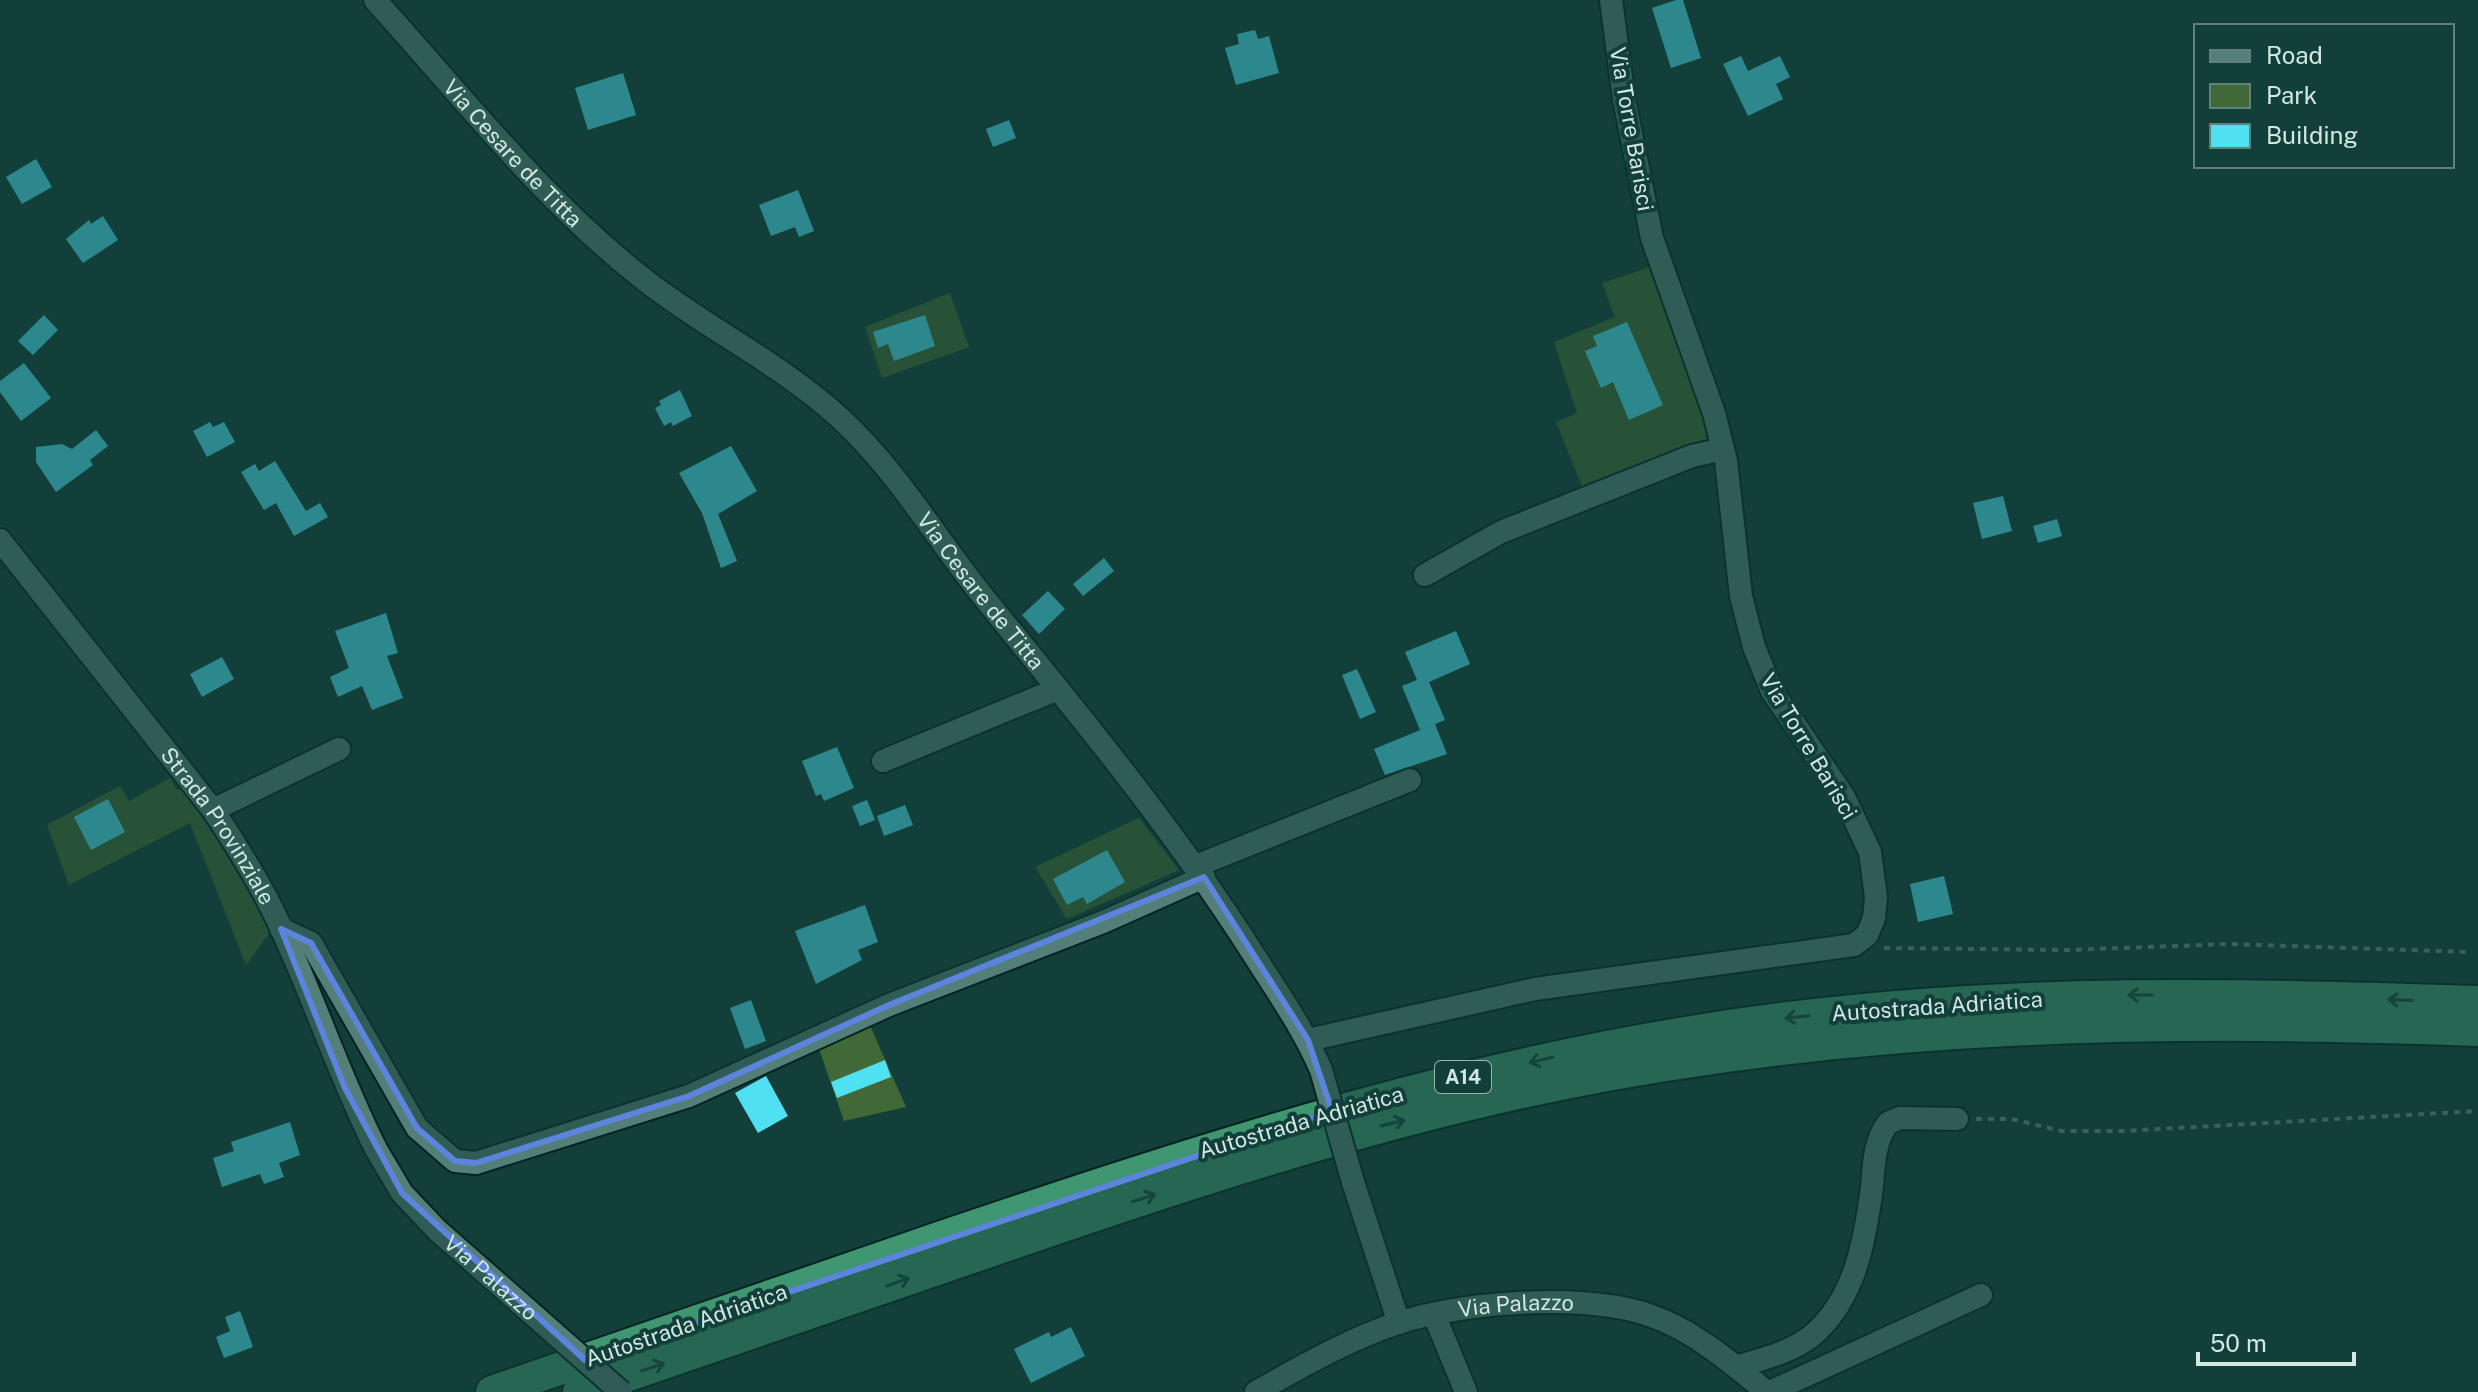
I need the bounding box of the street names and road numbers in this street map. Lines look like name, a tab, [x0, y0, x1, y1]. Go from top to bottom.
street label: Via Torre Barisci	[1605, 45, 1659, 213]
street label: Via Cesare de Titta	[438, 74, 588, 232]
street label: Via Cesare de Titta	[912, 507, 1050, 675]
street label: Via Torre Barisci	[1755, 668, 1863, 824]
street label: Strada Provinziale	[156, 742, 281, 909]
street label: Autostrada Adriatica	[1831, 986, 2043, 1026]
road number: A14	[1435, 1061, 1491, 1093]
street label: Autostrada Adriatica	[1196, 1080, 1406, 1164]
street label: Via Palazzo	[439, 1229, 543, 1326]
street label: Autostrada Adriatica	[582, 1278, 790, 1372]
street label: Via Palazzo	[1456, 1289, 1575, 1322]

